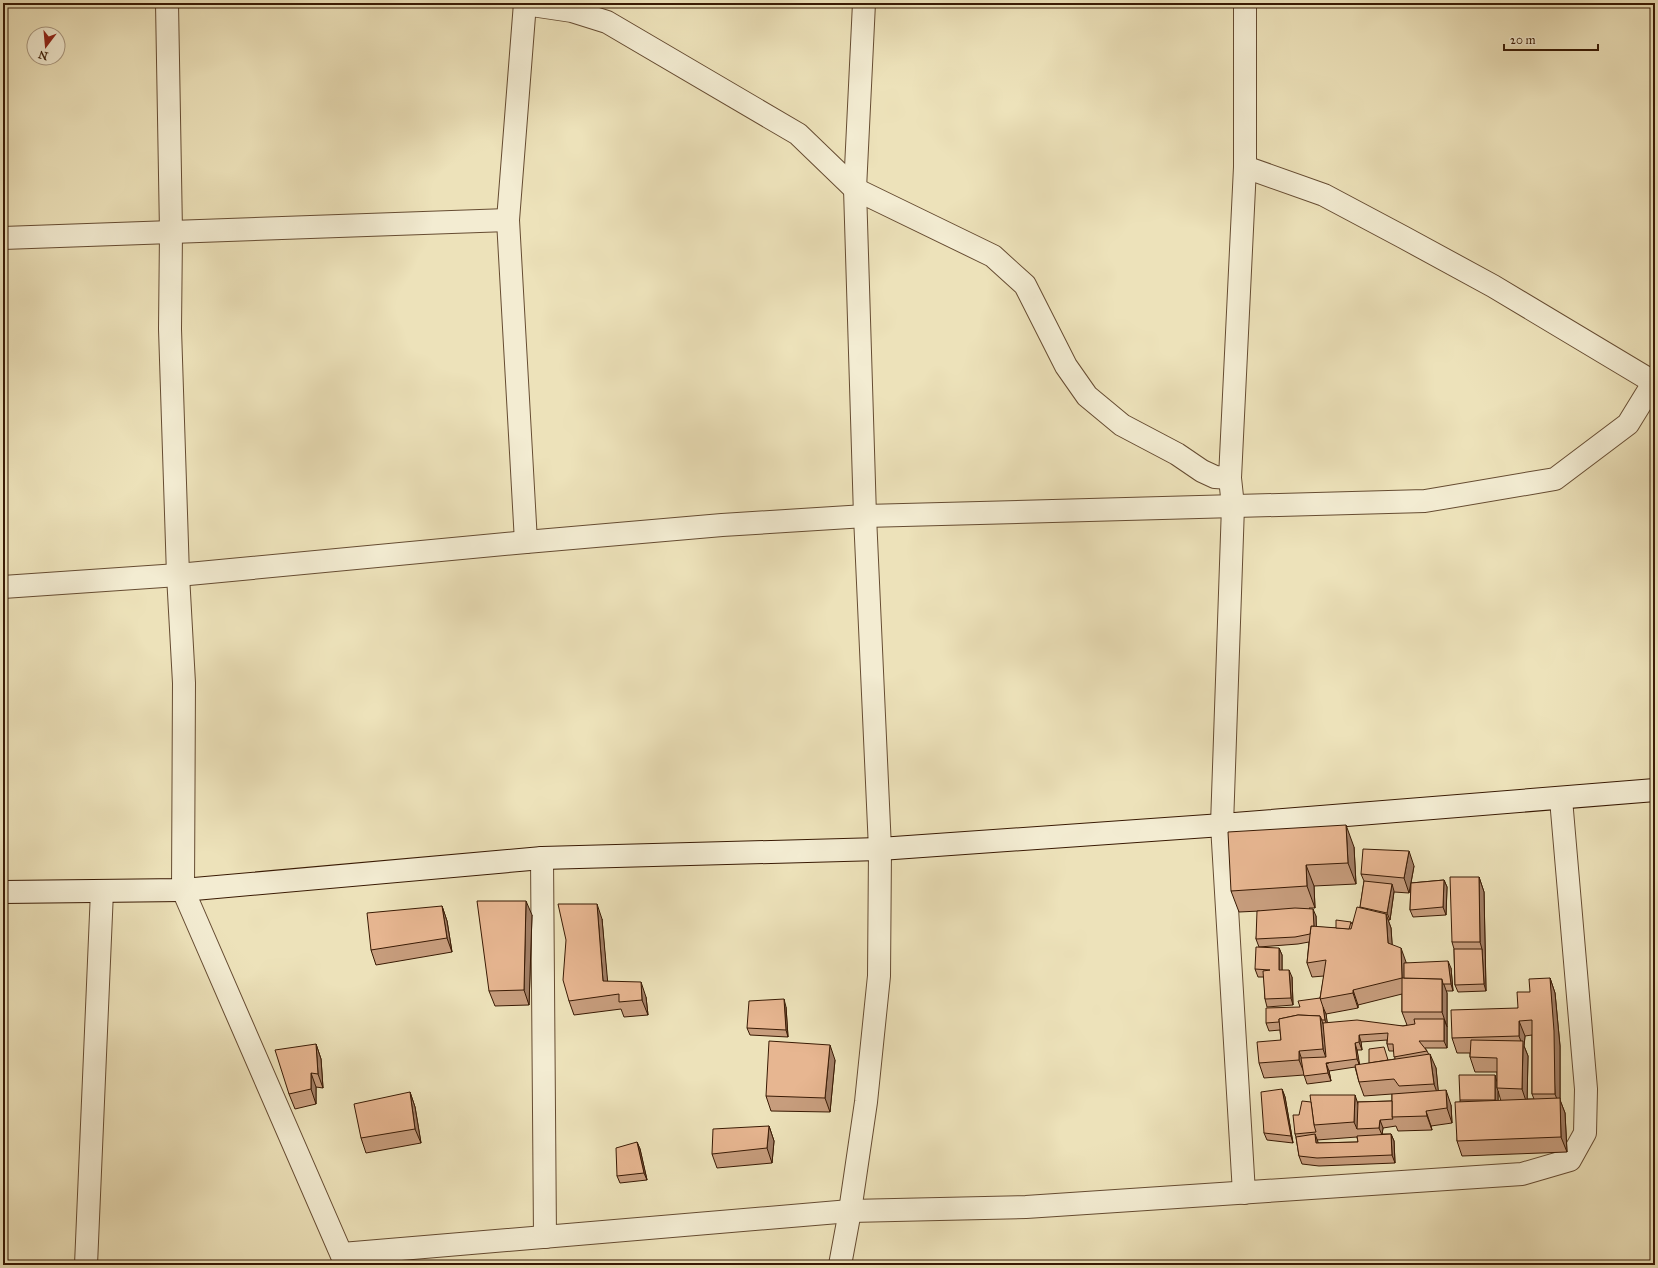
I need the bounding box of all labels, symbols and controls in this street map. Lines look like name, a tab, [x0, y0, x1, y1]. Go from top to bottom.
north arrow	[26, 26, 66, 66]
scale bar	[1504, 26, 1598, 52]
text: 20 m	[1510, 33, 1536, 47]
text: N	[36, 47, 50, 63]

